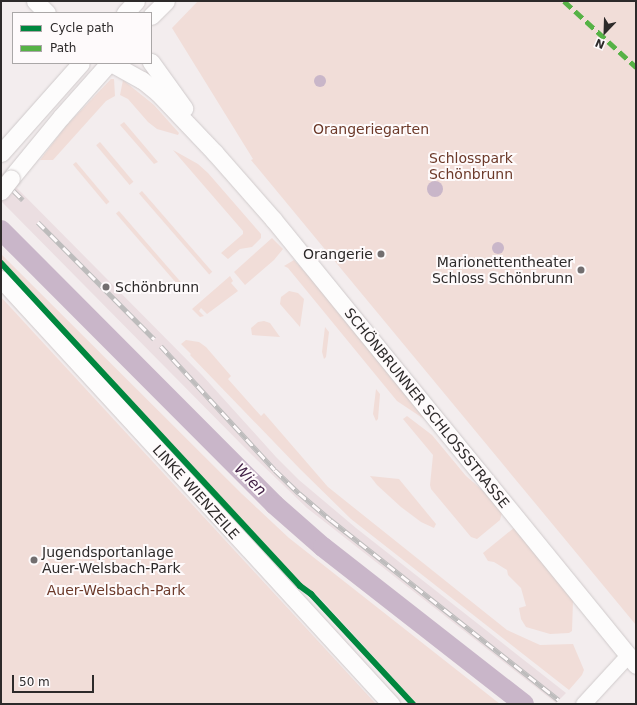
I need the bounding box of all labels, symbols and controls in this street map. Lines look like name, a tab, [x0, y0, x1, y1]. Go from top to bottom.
legend	[12, 12, 152, 64]
north arrow	[585, 12, 625, 52]
text: Cycle path	[50, 21, 114, 35]
text: N	[593, 36, 607, 51]
text: Path	[50, 41, 76, 55]
park label: Orangeriegarten	[313, 121, 429, 137]
park label: Schlosspark Schönbrunn	[429, 150, 513, 182]
place label: Orangerie	[303, 246, 373, 262]
marker: Orangerie	[376, 249, 386, 259]
place label: Marionettentheater Schloss Schönbrunn	[432, 254, 573, 286]
marker: Marionettentheater Schloss Schönbrunn	[576, 265, 586, 275]
place label: Schönbrunn	[115, 279, 199, 295]
marker: Schönbrunn	[100, 281, 112, 293]
street label: SCHÖNBRUNNER SCHLOSSSTRASSE	[341, 305, 513, 511]
street label: LINKE WIENZEILE	[149, 441, 243, 543]
water label: Wien	[230, 460, 270, 500]
place label: Jugendsportanlage Auer-Welsbach-Park	[42, 544, 181, 576]
marker: Jugendsportanlage Auer-Welsbach-Park	[29, 555, 39, 565]
park label: Auer-Welsbach-Park	[47, 582, 185, 598]
scale bar	[14, 667, 96, 693]
text: 50 m	[19, 675, 50, 689]

